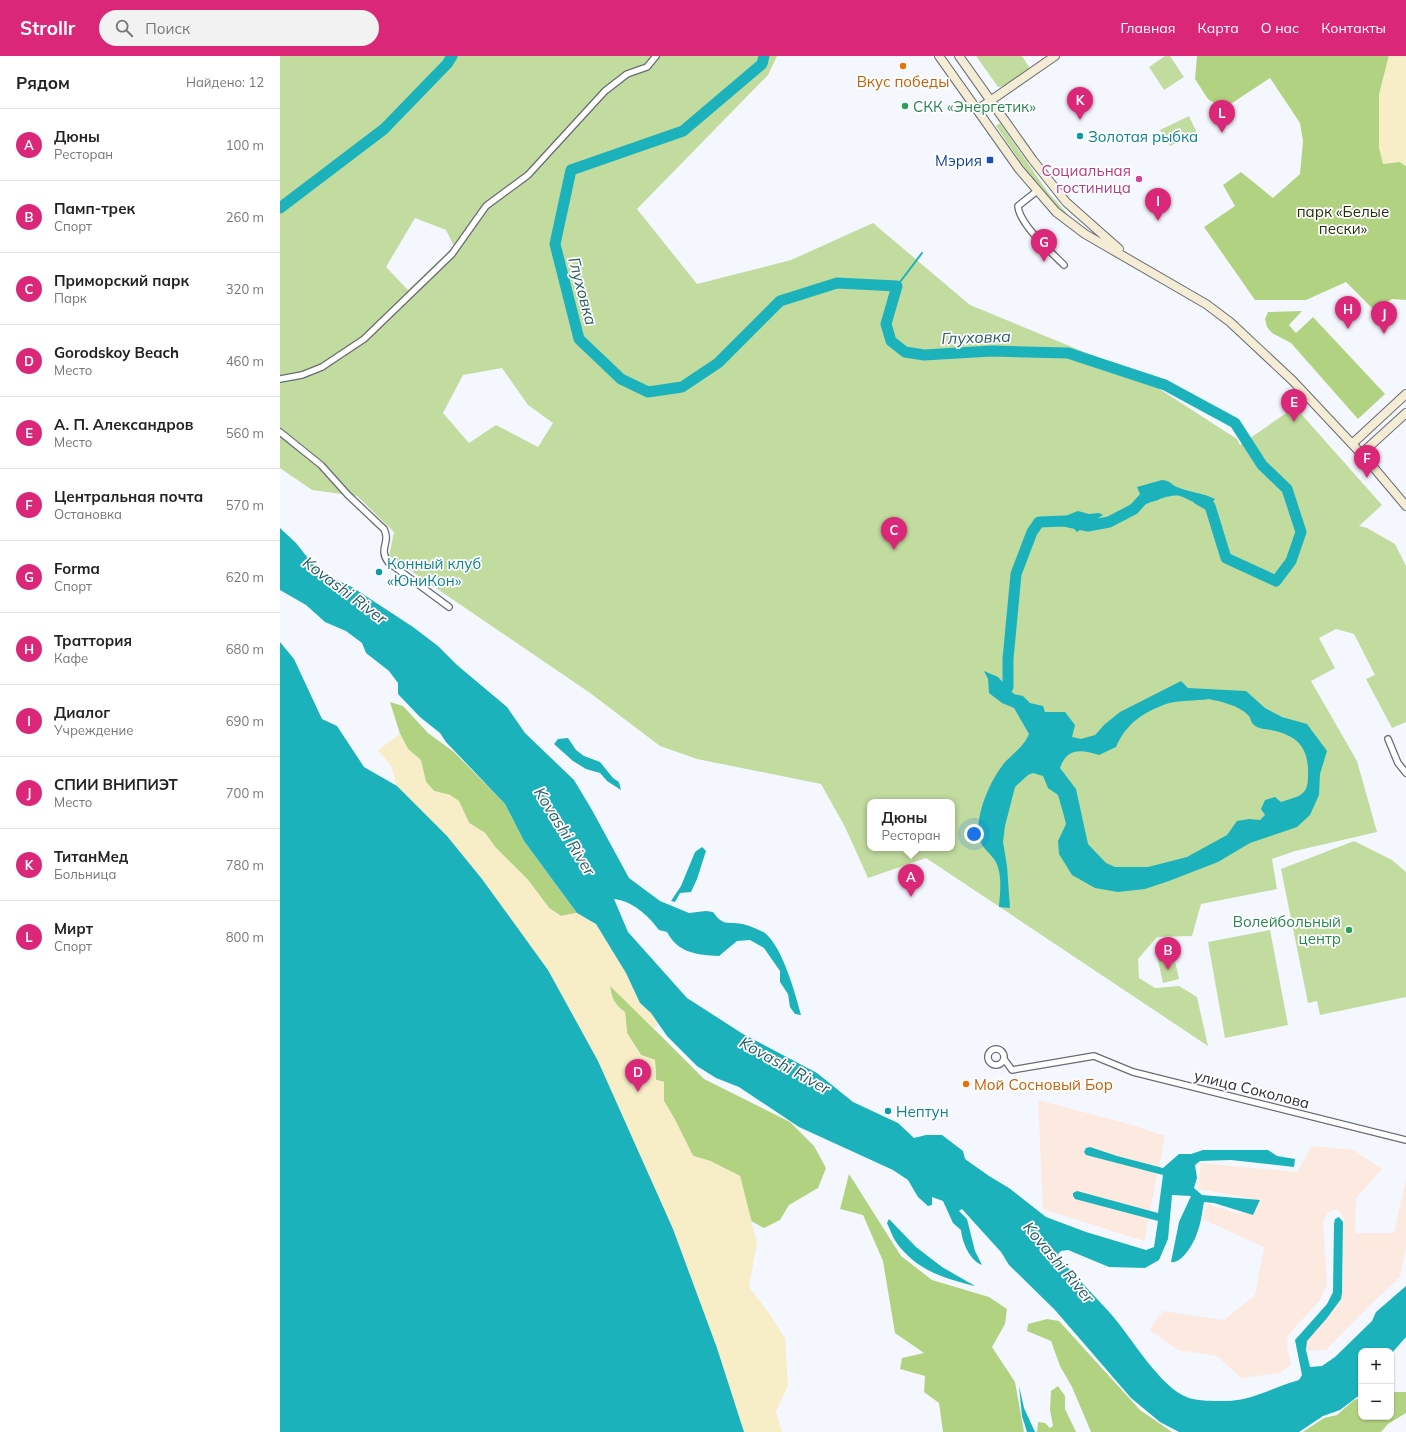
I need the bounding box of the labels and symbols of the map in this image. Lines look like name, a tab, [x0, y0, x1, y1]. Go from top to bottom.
marker: Вкус победы	[898, 61, 908, 71]
place label: Вкус победы	[857, 72, 949, 91]
pin: K	[1067, 87, 1093, 120]
place label: СКК «Энергетик»	[913, 97, 1036, 116]
pin: L	[1209, 100, 1235, 133]
marker: СКК «Энергетик»	[900, 101, 910, 111]
place label: Золотая рыбка	[1088, 127, 1198, 146]
marker: Золотая рыбка	[1075, 131, 1085, 141]
place label: Мэрия	[935, 151, 982, 170]
marker: Мэрия	[985, 155, 995, 165]
place label: Социальная гостиница	[1042, 161, 1131, 197]
marker: Социальная гостиница	[1134, 174, 1144, 184]
pin: I	[1145, 188, 1171, 221]
park label: парк «Белые пески»	[1297, 202, 1389, 238]
pin: G	[1031, 229, 1057, 262]
water label: Глуховка	[564, 255, 602, 327]
pin: H	[1335, 296, 1361, 329]
pin: J	[1371, 301, 1397, 334]
water label: Глуховка	[941, 326, 1011, 348]
pin: E	[1281, 389, 1307, 422]
pin: F	[1354, 445, 1380, 478]
pin: C	[881, 517, 907, 550]
water label: Kovashi River	[299, 552, 392, 629]
place label: Конный клуб «ЮниКон»	[387, 554, 481, 590]
marker: Конный клуб «ЮниКон»	[374, 567, 384, 577]
water label: Kovashi River	[530, 783, 601, 880]
your location	[964, 824, 984, 844]
pin: A	[898, 864, 924, 897]
place label: Волейбольный центр	[1233, 912, 1341, 948]
marker: Волейбольный центр	[1344, 925, 1354, 935]
pin: B	[1155, 937, 1181, 970]
water label: Kovashi River	[736, 1032, 835, 1099]
pin: D	[625, 1059, 651, 1092]
street label: улица Соколова	[1192, 1065, 1312, 1113]
place label: Мой Сосновый Бор	[974, 1075, 1113, 1094]
marker: Мой Сосновый Бор	[961, 1079, 971, 1089]
place label: Нептун	[896, 1102, 949, 1121]
marker: Нептун	[883, 1106, 893, 1116]
water label: Kovashi River	[1019, 1217, 1100, 1308]

